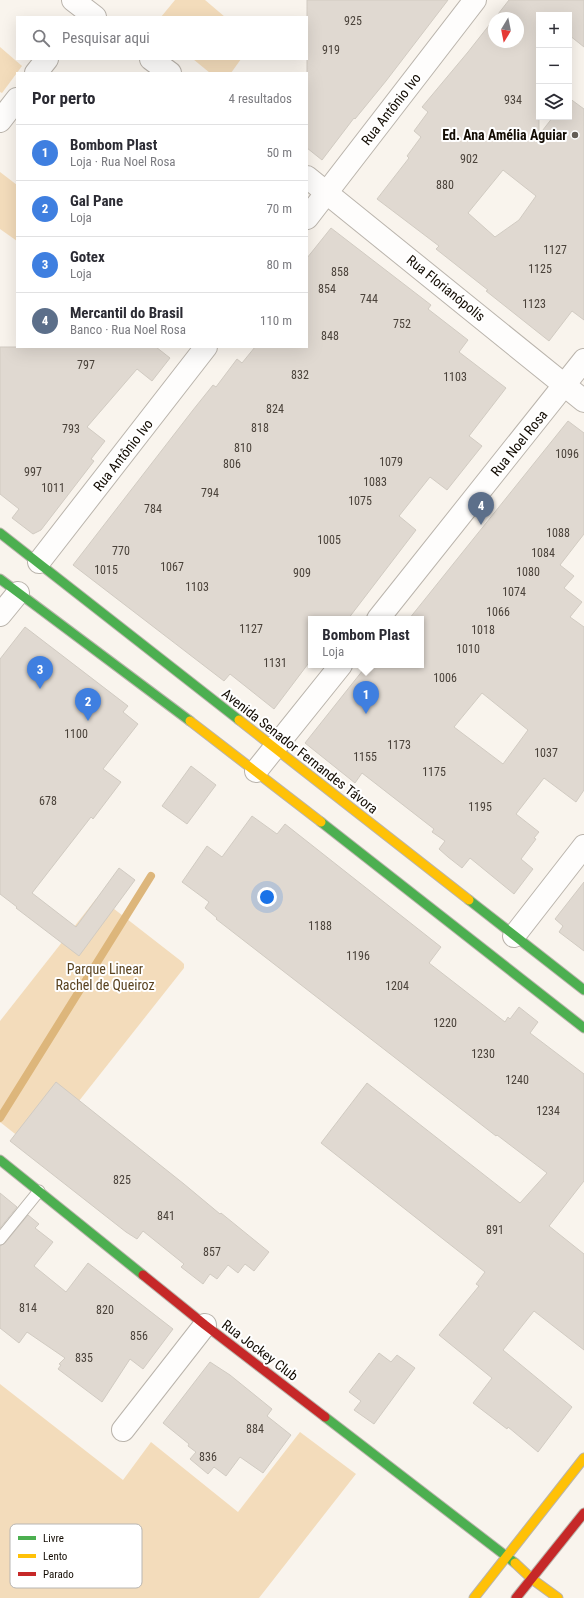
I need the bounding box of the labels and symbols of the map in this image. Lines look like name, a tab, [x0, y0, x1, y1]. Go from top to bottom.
north arrow	[488, 12, 524, 48]
house number: 925	[344, 14, 362, 28]
house number: 919	[322, 43, 340, 57]
street label: Rua Antônio Ivo	[358, 70, 424, 148]
house number: 934	[504, 93, 522, 107]
place label: Ed. Ana Amélia Aguiar	[442, 127, 567, 143]
marker: Ed. Ana Amélia Aguiar	[570, 130, 580, 140]
house number: 902	[460, 152, 478, 166]
house number: 880	[436, 178, 454, 192]
house number: 1127	[543, 243, 567, 257]
street label: Rua Florianópolis	[404, 252, 488, 324]
house number: 1125	[528, 262, 552, 276]
house number: 858	[331, 265, 349, 279]
house number: 854	[318, 282, 336, 296]
house number: 744	[360, 292, 378, 306]
house number: 1123	[522, 297, 546, 311]
house number: 752	[393, 317, 411, 331]
house number: 848	[321, 329, 339, 343]
house number: 797	[77, 358, 95, 372]
house number: 832	[291, 368, 309, 382]
house number: 1103	[443, 370, 467, 384]
house number: 824	[266, 402, 284, 416]
street label: Rua Noel Rosa	[487, 407, 551, 479]
street label: Rua Antônio Ivo	[90, 416, 156, 494]
house number: 818	[251, 421, 269, 435]
house number: 793	[62, 422, 80, 436]
house number: 810	[234, 441, 252, 455]
house number: 1096	[555, 447, 579, 461]
house number: 1079	[379, 455, 403, 469]
house number: 806	[223, 457, 241, 471]
house number: 997	[24, 465, 42, 479]
house number: 1083	[363, 475, 387, 489]
house number: 1011	[41, 481, 65, 495]
house number: 794	[201, 486, 219, 500]
pin: 4	[468, 492, 494, 525]
house number: 1075	[348, 494, 372, 508]
house number: 784	[144, 502, 162, 516]
house number: 1088	[546, 526, 570, 540]
house number: 1005	[317, 533, 341, 547]
house number: 770	[112, 544, 130, 558]
house number: 1084	[531, 546, 555, 560]
house number: 1067	[160, 560, 184, 574]
house number: 1015	[94, 563, 118, 577]
house number: 1080	[516, 565, 540, 579]
house number: 909	[293, 566, 311, 580]
house number: 1103	[185, 580, 209, 594]
house number: 1074	[502, 585, 526, 599]
house number: 1066	[486, 605, 510, 619]
house number: 1127	[239, 622, 263, 636]
house number: 1018	[471, 623, 495, 637]
house number: 1010	[456, 642, 480, 656]
pin: 3	[27, 656, 53, 689]
house number: 1131	[263, 656, 287, 670]
house number: 1006	[433, 671, 457, 685]
pin: 1	[353, 681, 379, 714]
street label: Avenida Senador Fernandes Távora	[219, 685, 381, 817]
pin: 2	[75, 688, 101, 721]
house number: 1100	[64, 727, 88, 741]
house number: 1173	[387, 738, 411, 752]
house number: 1037	[534, 746, 558, 760]
house number: 1155	[353, 750, 377, 764]
house number: 1175	[422, 765, 446, 779]
house number: 678	[39, 794, 57, 808]
house number: 1195	[468, 800, 492, 814]
your location	[257, 887, 277, 907]
house number: 1188	[308, 919, 332, 933]
house number: 1196	[346, 949, 370, 963]
park label: Parque Linear Rachel de Queiroz	[55, 961, 155, 993]
house number: 1204	[385, 979, 409, 993]
house number: 1220	[433, 1016, 457, 1030]
house number: 1230	[471, 1047, 495, 1061]
house number: 1240	[505, 1073, 529, 1087]
house number: 1234	[536, 1104, 560, 1118]
house number: 825	[113, 1173, 131, 1187]
house number: 841	[157, 1209, 175, 1223]
house number: 891	[486, 1223, 504, 1237]
house number: 857	[203, 1245, 221, 1259]
house number: 814	[19, 1301, 37, 1315]
house number: 820	[96, 1303, 114, 1317]
street label: Rua Jockey Club	[219, 1316, 301, 1384]
house number: 856	[130, 1329, 148, 1343]
house number: 835	[75, 1351, 93, 1365]
house number: 884	[246, 1422, 264, 1436]
house number: 836	[199, 1450, 217, 1464]
legend	[10, 1524, 142, 1588]
text: Livre	[43, 1532, 64, 1545]
text: Lento	[43, 1550, 68, 1563]
text: Parado	[43, 1568, 74, 1581]

